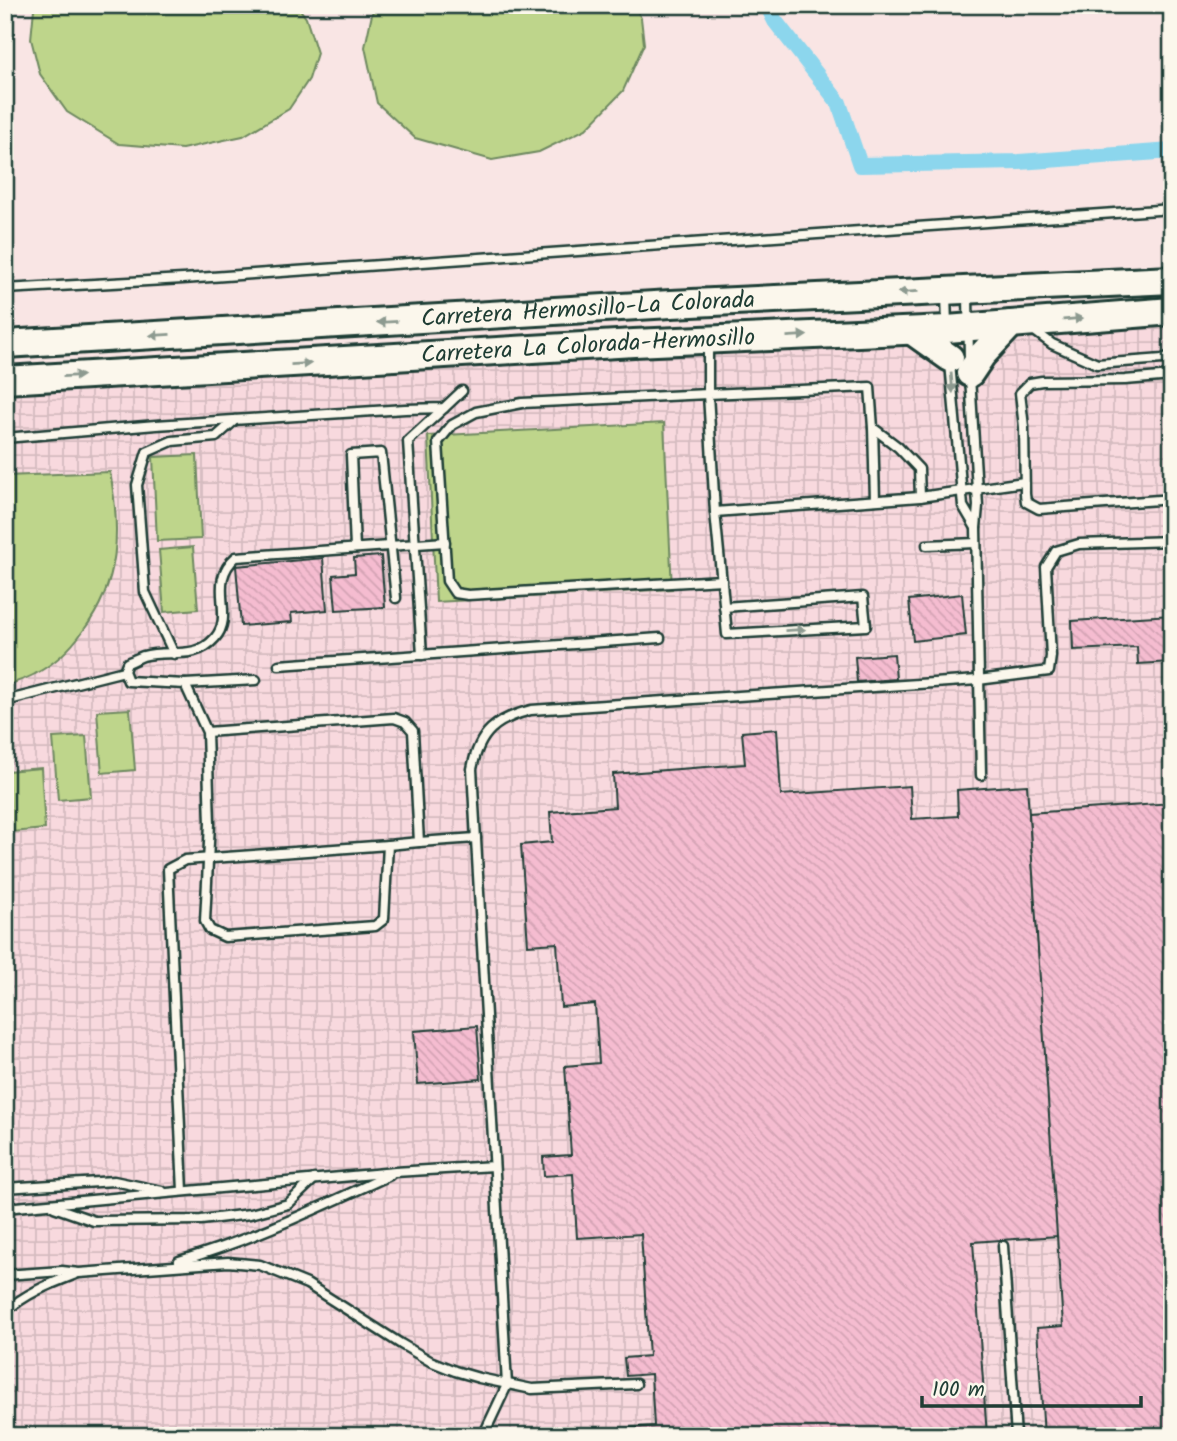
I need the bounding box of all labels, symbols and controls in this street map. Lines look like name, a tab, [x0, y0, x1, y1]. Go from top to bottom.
street label: Carretera Hermosillo-La Colorada	[420, 281, 756, 338]
one-way arrow	[897, 287, 919, 298]
one-way arrow	[1062, 313, 1084, 324]
one-way arrow	[376, 317, 398, 328]
street label: Carretera La Colorada-Hermosillo	[420, 318, 756, 375]
one-way arrow	[149, 329, 171, 340]
one-way arrow	[786, 331, 808, 342]
one-way arrow	[290, 358, 312, 369]
one-way arrow	[63, 371, 85, 382]
one-way arrow	[947, 372, 958, 394]
one-way arrow	[784, 624, 806, 635]
scale bar	[922, 1364, 1140, 1408]
text: 100 m	[932, 1374, 985, 1407]

